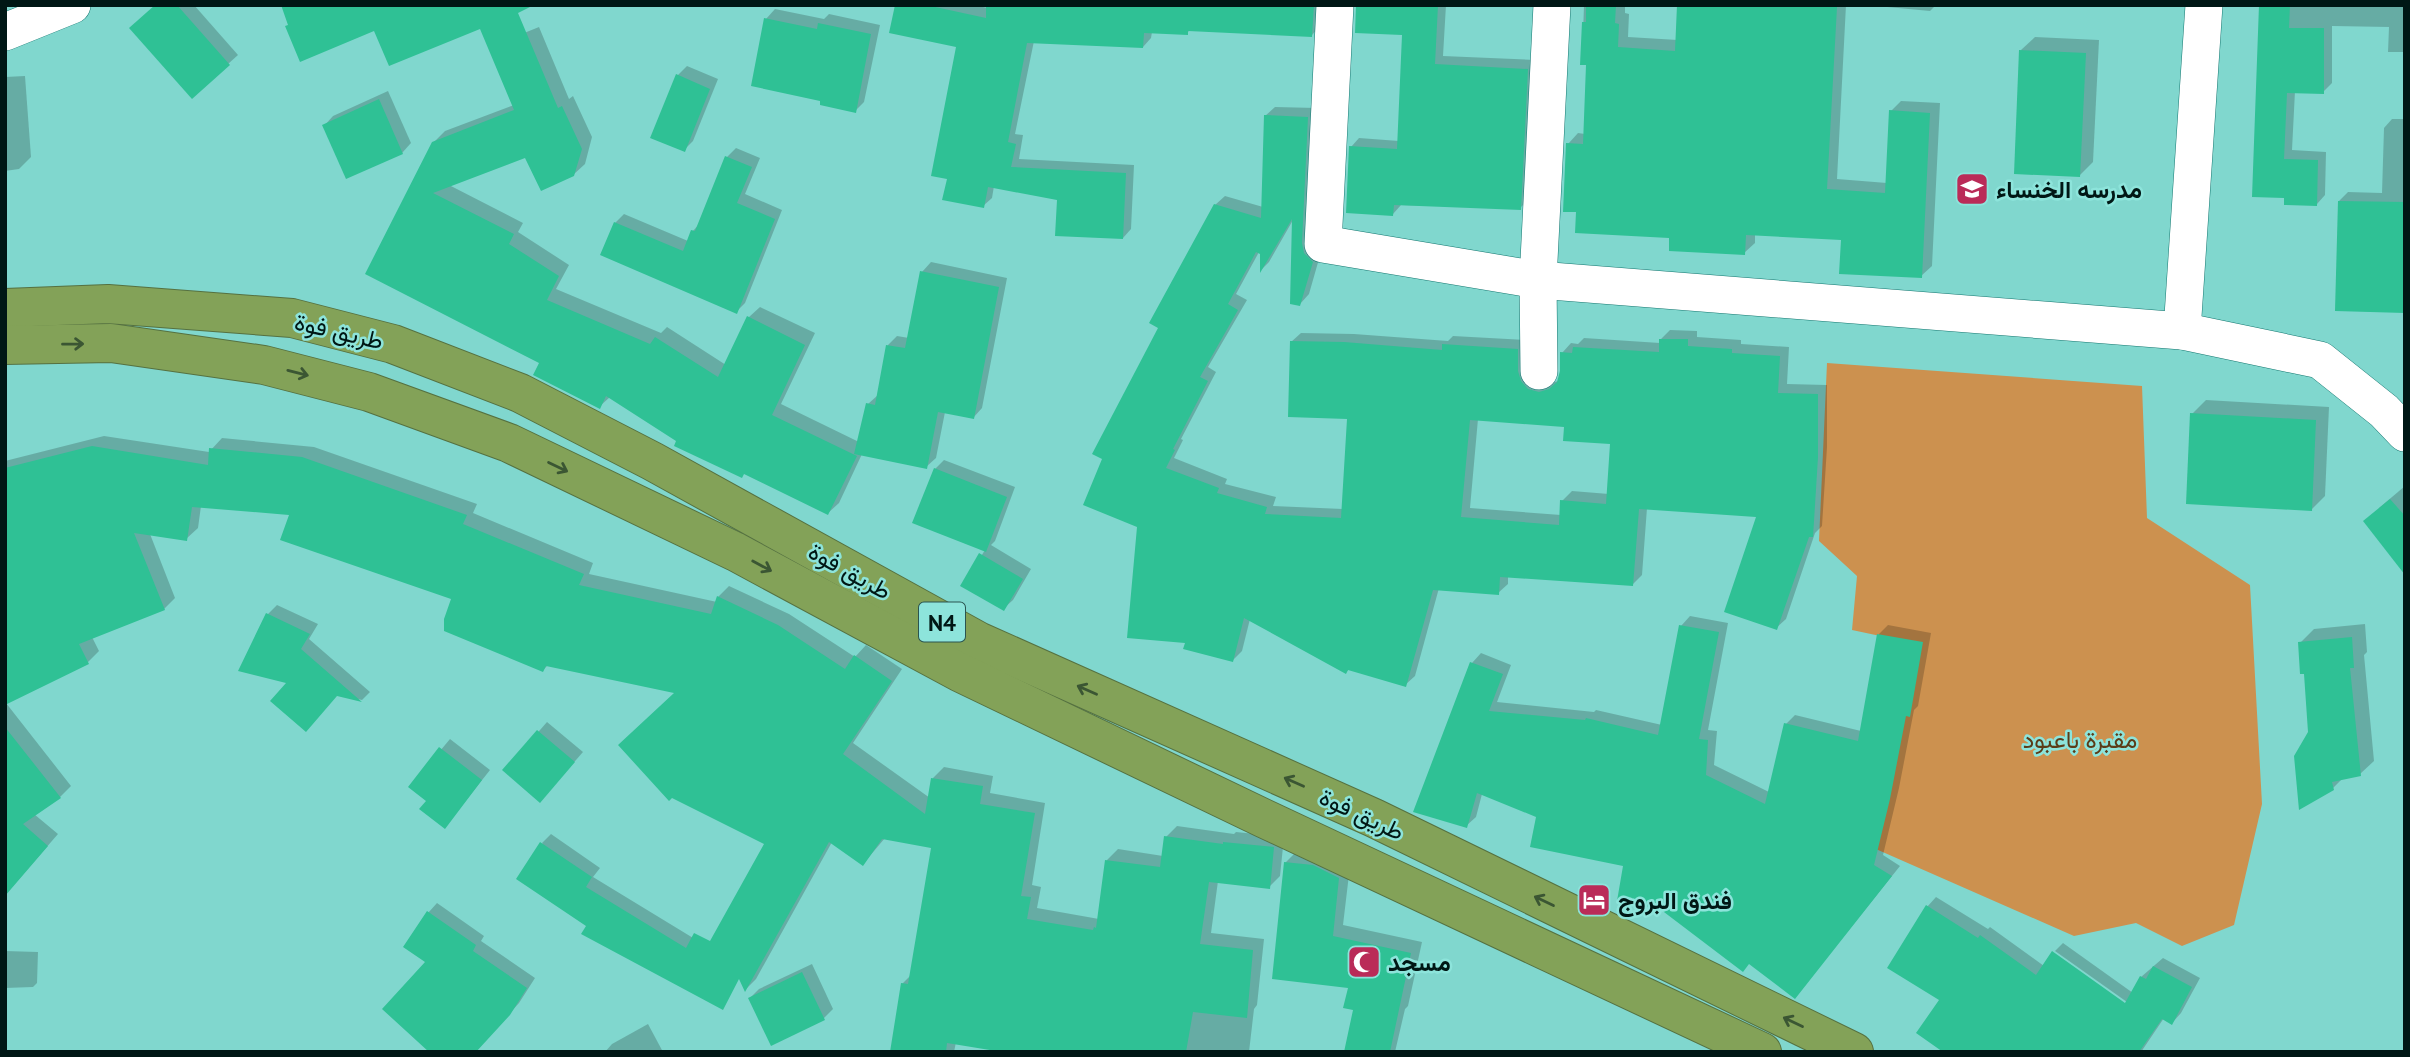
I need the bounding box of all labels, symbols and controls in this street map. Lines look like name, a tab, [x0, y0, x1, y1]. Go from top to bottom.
school or university icon: مدرسه الخنساء	[1953, 170, 1991, 208]
place label: مدرسه الخنساء	[1996, 174, 2142, 205]
street label: طريق فوة	[292, 306, 386, 356]
one-way arrow	[62, 337, 85, 351]
one-way arrow	[286, 367, 309, 380]
one-way arrow	[547, 461, 568, 475]
street label: طريق فوة	[803, 536, 897, 606]
one-way arrow	[752, 560, 772, 574]
road number: N4	[919, 602, 965, 642]
one-way arrow	[1076, 683, 1098, 696]
park label: مقبرة باعبود	[2023, 724, 2137, 755]
one-way arrow	[1284, 775, 1306, 788]
street label: طريق فوة	[1315, 781, 1409, 847]
hotel icon: فندق البروج	[1575, 881, 1613, 919]
place label: فندق البروج	[1618, 885, 1732, 917]
one-way arrow	[1534, 893, 1555, 907]
mosque icon: مسجد	[1345, 943, 1383, 981]
place label: مسجد	[1388, 947, 1451, 978]
one-way arrow	[1783, 1015, 1804, 1028]

